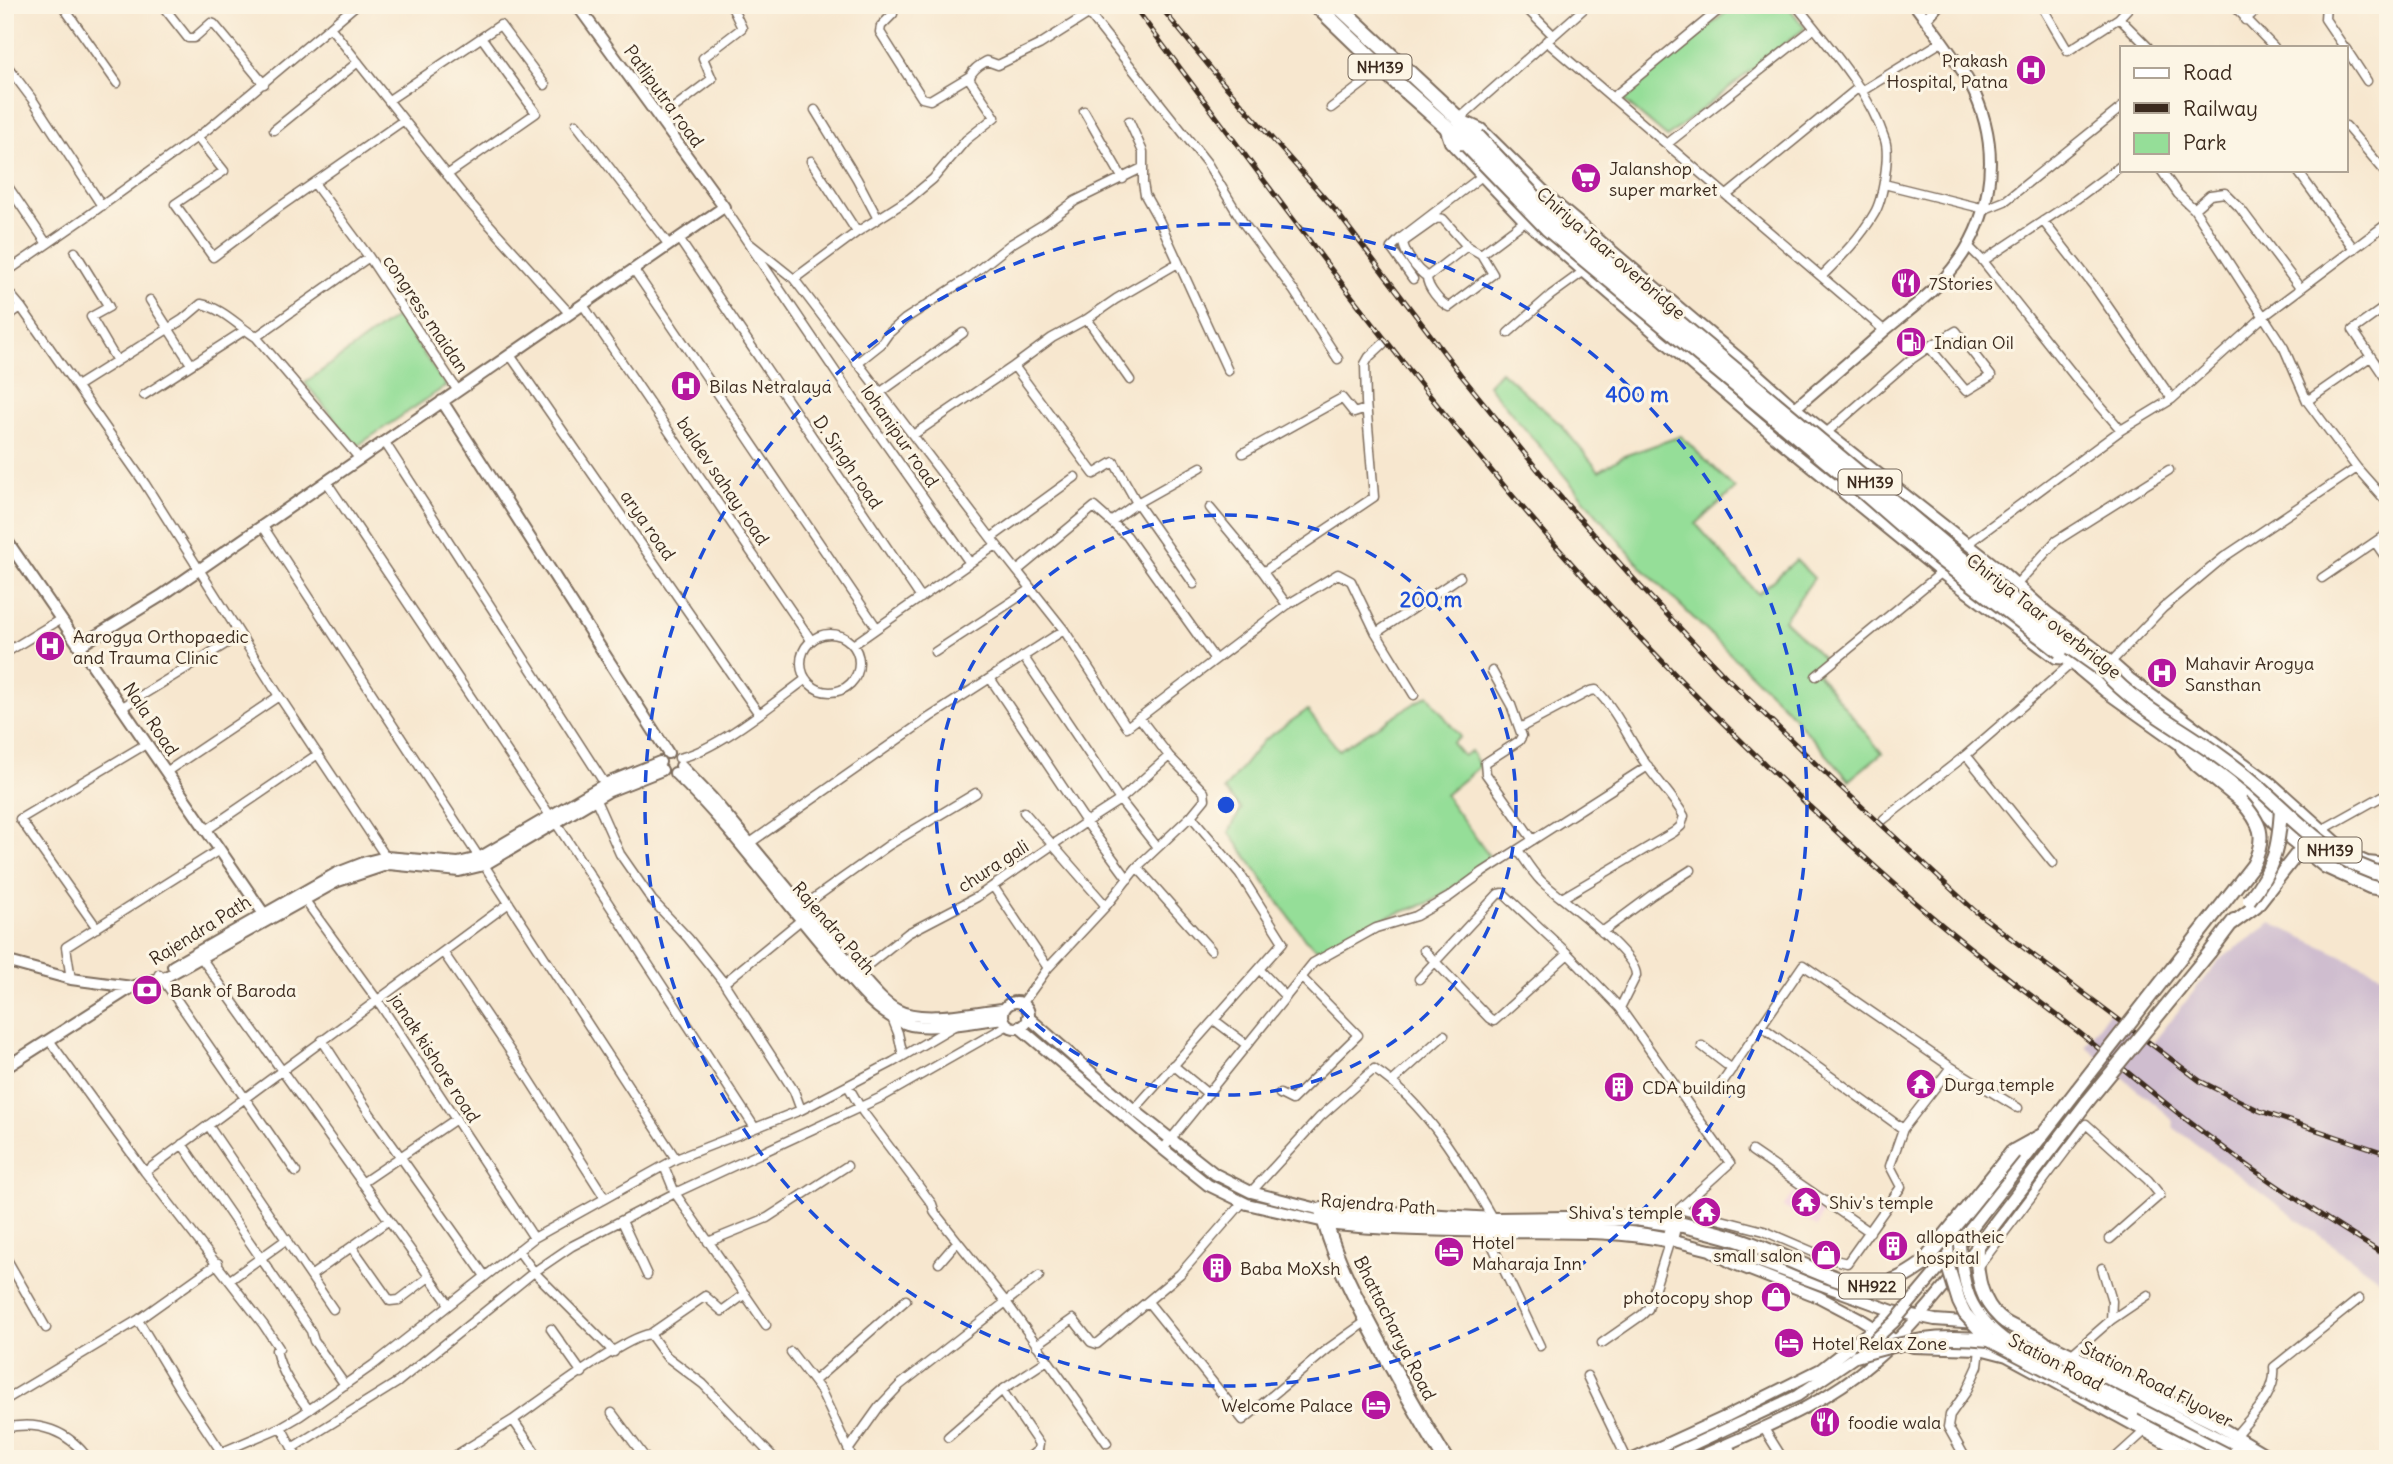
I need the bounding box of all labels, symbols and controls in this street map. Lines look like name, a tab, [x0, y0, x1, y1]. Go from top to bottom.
street label: Patliputra road	[619, 40, 709, 152]
legend	[2120, 46, 2348, 172]
place label: Prakash Hospital, Patna	[1887, 49, 2008, 93]
hospital icon: Prakash Hospital, Patna	[2014, 53, 2048, 87]
road number: NH139	[1348, 54, 1412, 80]
text: Road	[2183, 59, 2232, 86]
text: Railway	[2183, 95, 2258, 122]
text: Park	[2183, 129, 2226, 156]
place label: Jalanshop super market	[1609, 157, 1718, 201]
supermarket icon: Jalanshop super market	[1569, 161, 1603, 195]
street label: Chiriya Taar overbridge	[1532, 182, 1690, 324]
street label: congress maidan	[378, 250, 474, 378]
restaurant icon: 7Stories	[1889, 266, 1923, 300]
place label: 7Stories	[1929, 272, 1993, 295]
fuel station icon: Indian Oil	[1894, 325, 1928, 359]
place label: Indian Oil	[1934, 331, 2014, 354]
hospital icon: Bilas Netralaya	[669, 369, 703, 403]
place label: Bilas Netralaya	[709, 375, 832, 398]
street label: lohanipur road	[856, 380, 944, 492]
text: 400 m	[1605, 381, 1669, 408]
street label: D. Singh road	[808, 411, 888, 513]
street label: baldev sahay road	[672, 413, 774, 550]
road number: NH139	[1839, 470, 1902, 495]
street label: arya road	[615, 485, 681, 565]
street label: Chiriya Taar overbridge	[1962, 548, 2126, 684]
text: 200 m	[1400, 586, 1463, 613]
place label: Aarogya Orthopaedic and Trauma Clinic	[73, 625, 249, 669]
hospital icon: Aarogya Orthopaedic and Trauma Clinic	[33, 629, 67, 663]
place label: Mahavir Arogya Sansthan	[2185, 652, 2314, 696]
hospital icon: Mahavir Arogya Sansthan	[2145, 656, 2179, 690]
street label: Nala Road	[118, 678, 184, 760]
centre of rings	[1214, 793, 1238, 817]
street label: chura gali	[953, 835, 1033, 897]
road number: NH139	[2298, 838, 2362, 862]
street label: Rajendra Path	[788, 877, 880, 979]
street label: Rajendra Path	[145, 890, 255, 970]
bank icon: Bank of Baroda	[130, 973, 164, 1007]
place label: Bank of Baroda	[170, 979, 296, 1002]
street label: janak kishore road	[384, 988, 486, 1127]
temple icon: Durga temple	[1904, 1067, 1938, 1101]
building icon: CDA building	[1602, 1070, 1636, 1104]
place label: Durga temple	[1944, 1073, 2054, 1096]
place label: CDA building	[1642, 1076, 1746, 1099]
temple icon: Shiv's temple	[1789, 1185, 1823, 1219]
street label: Rajendra Path	[1320, 1189, 1436, 1219]
place label: Shiv's temple	[1829, 1191, 1933, 1214]
temple icon: Shiva's temple	[1689, 1195, 1723, 1229]
place label: Shiva's temple	[1568, 1201, 1683, 1224]
place label: allopatheic hospital	[1916, 1225, 2004, 1269]
building icon: allopatheic hospital	[1876, 1229, 1910, 1263]
place label: Hotel Maharaja Inn	[1472, 1231, 1582, 1275]
hotel icon: Hotel Maharaja Inn	[1432, 1235, 1466, 1269]
shop icon: small salon	[1809, 1238, 1843, 1272]
place label: small salon	[1713, 1244, 1803, 1267]
building icon: Baba MoXsh	[1200, 1251, 1234, 1285]
street label: Bhattacharya Road	[1349, 1252, 1442, 1404]
place label: Baba MoXsh	[1240, 1257, 1341, 1280]
road number: NH922	[1839, 1274, 1905, 1298]
shop icon: photocopy shop	[1759, 1280, 1793, 1314]
place label: photocopy shop	[1623, 1286, 1753, 1309]
hotel icon: Hotel Relax Zone	[1772, 1326, 1806, 1360]
street label: Station Road	[2005, 1328, 2108, 1396]
place label: Hotel Relax Zone	[1812, 1332, 1947, 1355]
street label: Station Road Flyover	[2077, 1336, 2238, 1433]
hotel icon: Welcome Palace	[1359, 1388, 1393, 1422]
place label: Welcome Palace	[1221, 1394, 1353, 1417]
restaurant icon: foodie wala	[1808, 1405, 1842, 1439]
place label: foodie wala	[1848, 1411, 1941, 1434]

